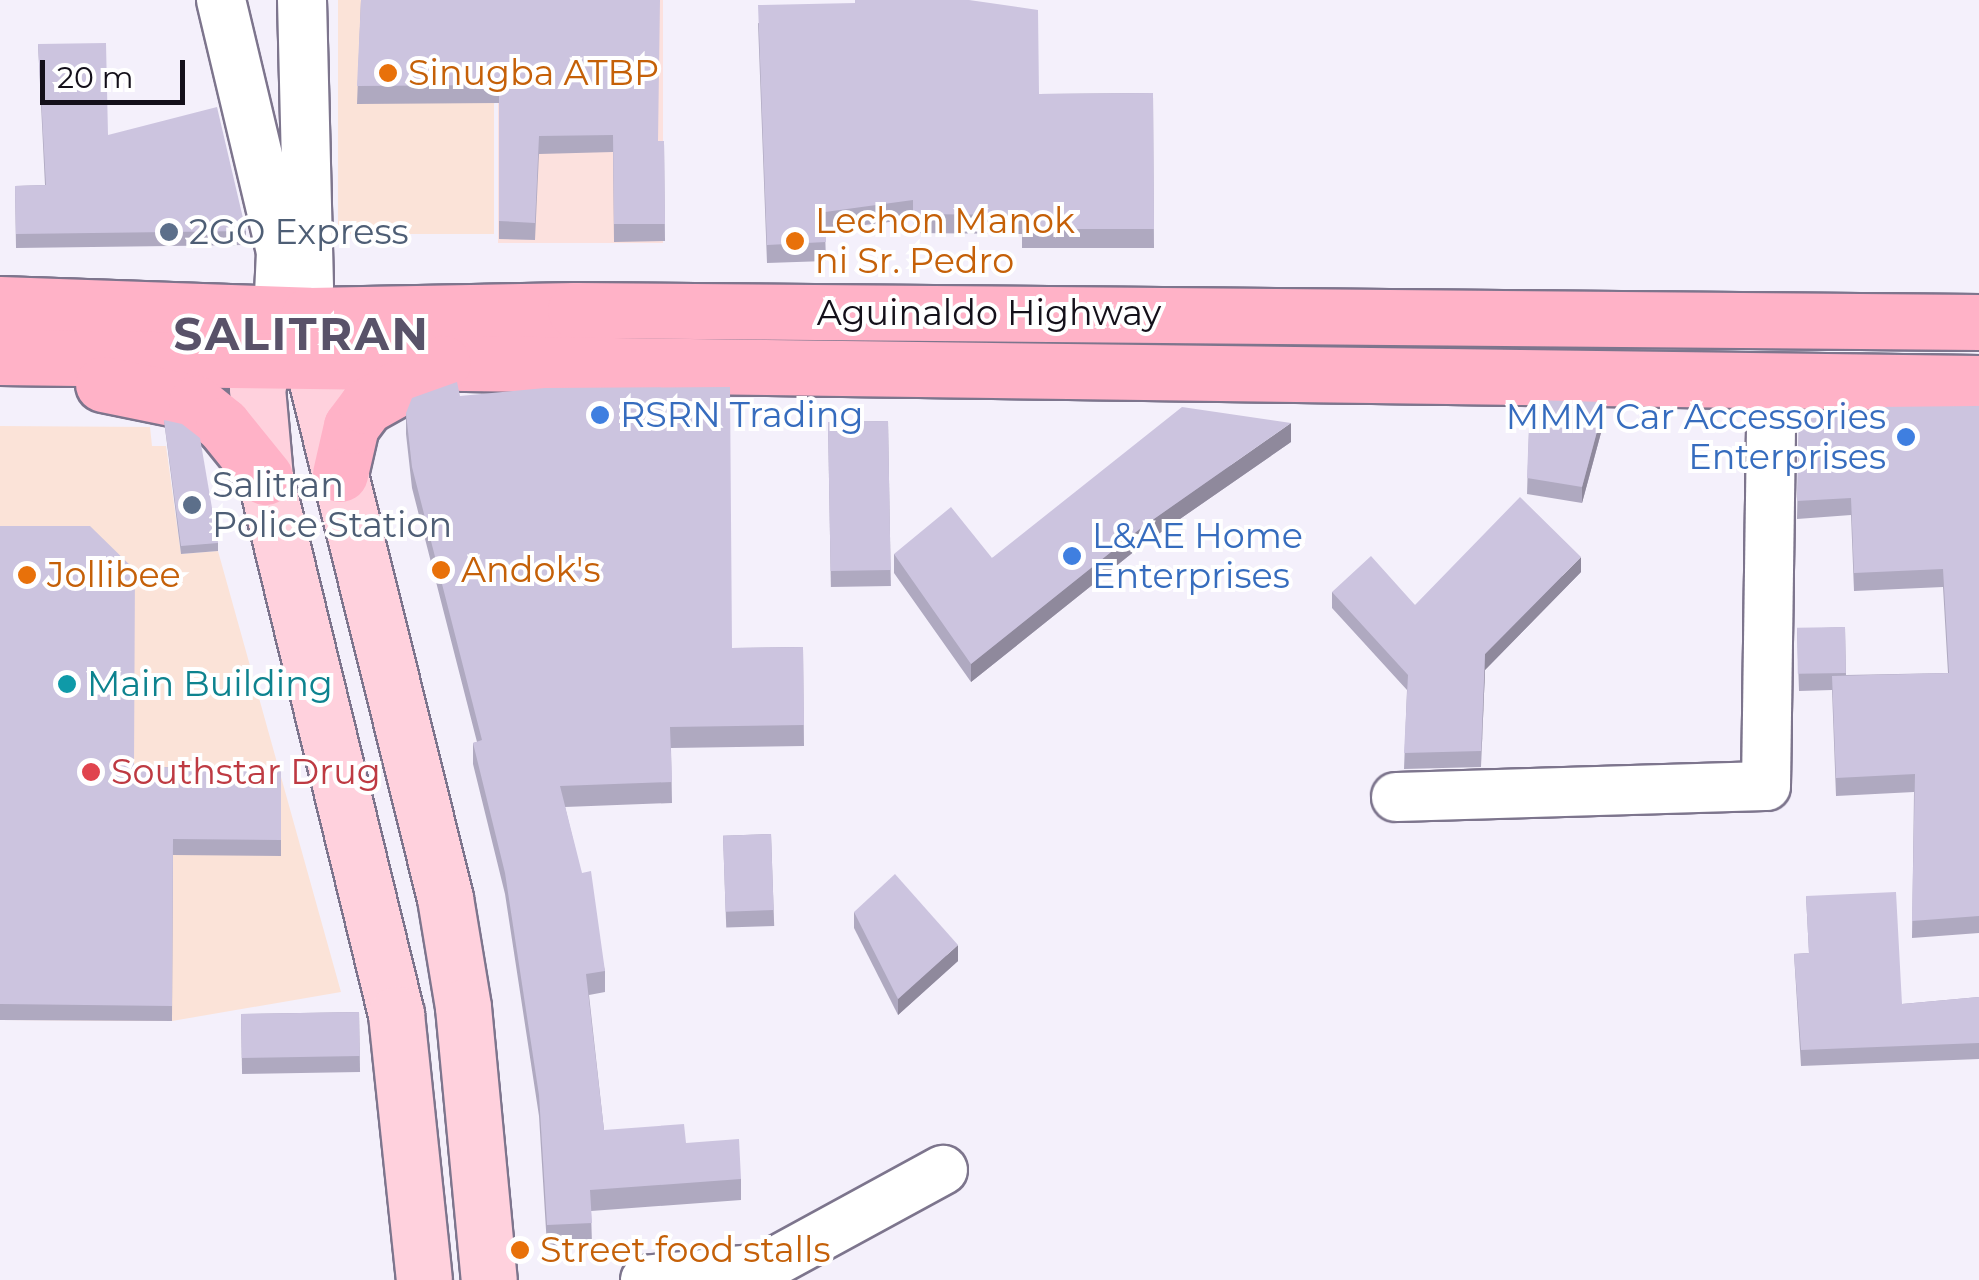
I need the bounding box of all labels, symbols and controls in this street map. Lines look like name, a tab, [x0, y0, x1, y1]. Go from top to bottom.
scale bar	[45, 40, 190, 102]
place label: Sinugba ATBP	[408, 52, 659, 94]
text: 20 m	[57, 59, 134, 96]
marker: Sinugba ATBP	[377, 62, 399, 84]
place label: Lechon Manok ni Sr. Pedro	[815, 200, 1075, 282]
place label: 2GO Express	[189, 211, 409, 253]
marker: 2GO Express	[158, 221, 180, 243]
marker: Lechon Manok ni Sr. Pedro	[784, 230, 806, 252]
street label: Aguinaldo Highway	[817, 292, 1161, 334]
district label: SALITRAN	[174, 307, 430, 361]
place label: RSRN Trading	[620, 394, 863, 436]
place label: MMM Car Accessories Enterprises	[1506, 396, 1886, 478]
marker: RSRN Trading	[589, 404, 611, 426]
marker: MMM Car Accessories Enterprises	[1895, 426, 1917, 448]
place label: Salitran Police Station	[212, 464, 452, 546]
marker: Salitran Police Station	[181, 494, 203, 516]
place label: L&AE Home Enterprises	[1092, 515, 1303, 597]
marker: L&AE Home Enterprises	[1061, 545, 1083, 567]
place label: Andok's	[461, 549, 601, 591]
place label: Jollibee	[47, 554, 181, 596]
marker: Andok's	[430, 559, 452, 581]
marker: Jollibee	[16, 564, 38, 586]
place label: Main Building	[87, 663, 333, 705]
marker: Main Building	[56, 673, 78, 695]
place label: Southstar Drug	[111, 751, 381, 793]
marker: Southstar Drug	[80, 761, 102, 783]
place label: Street food stalls	[540, 1229, 830, 1271]
marker: Street food stalls	[509, 1239, 531, 1261]

